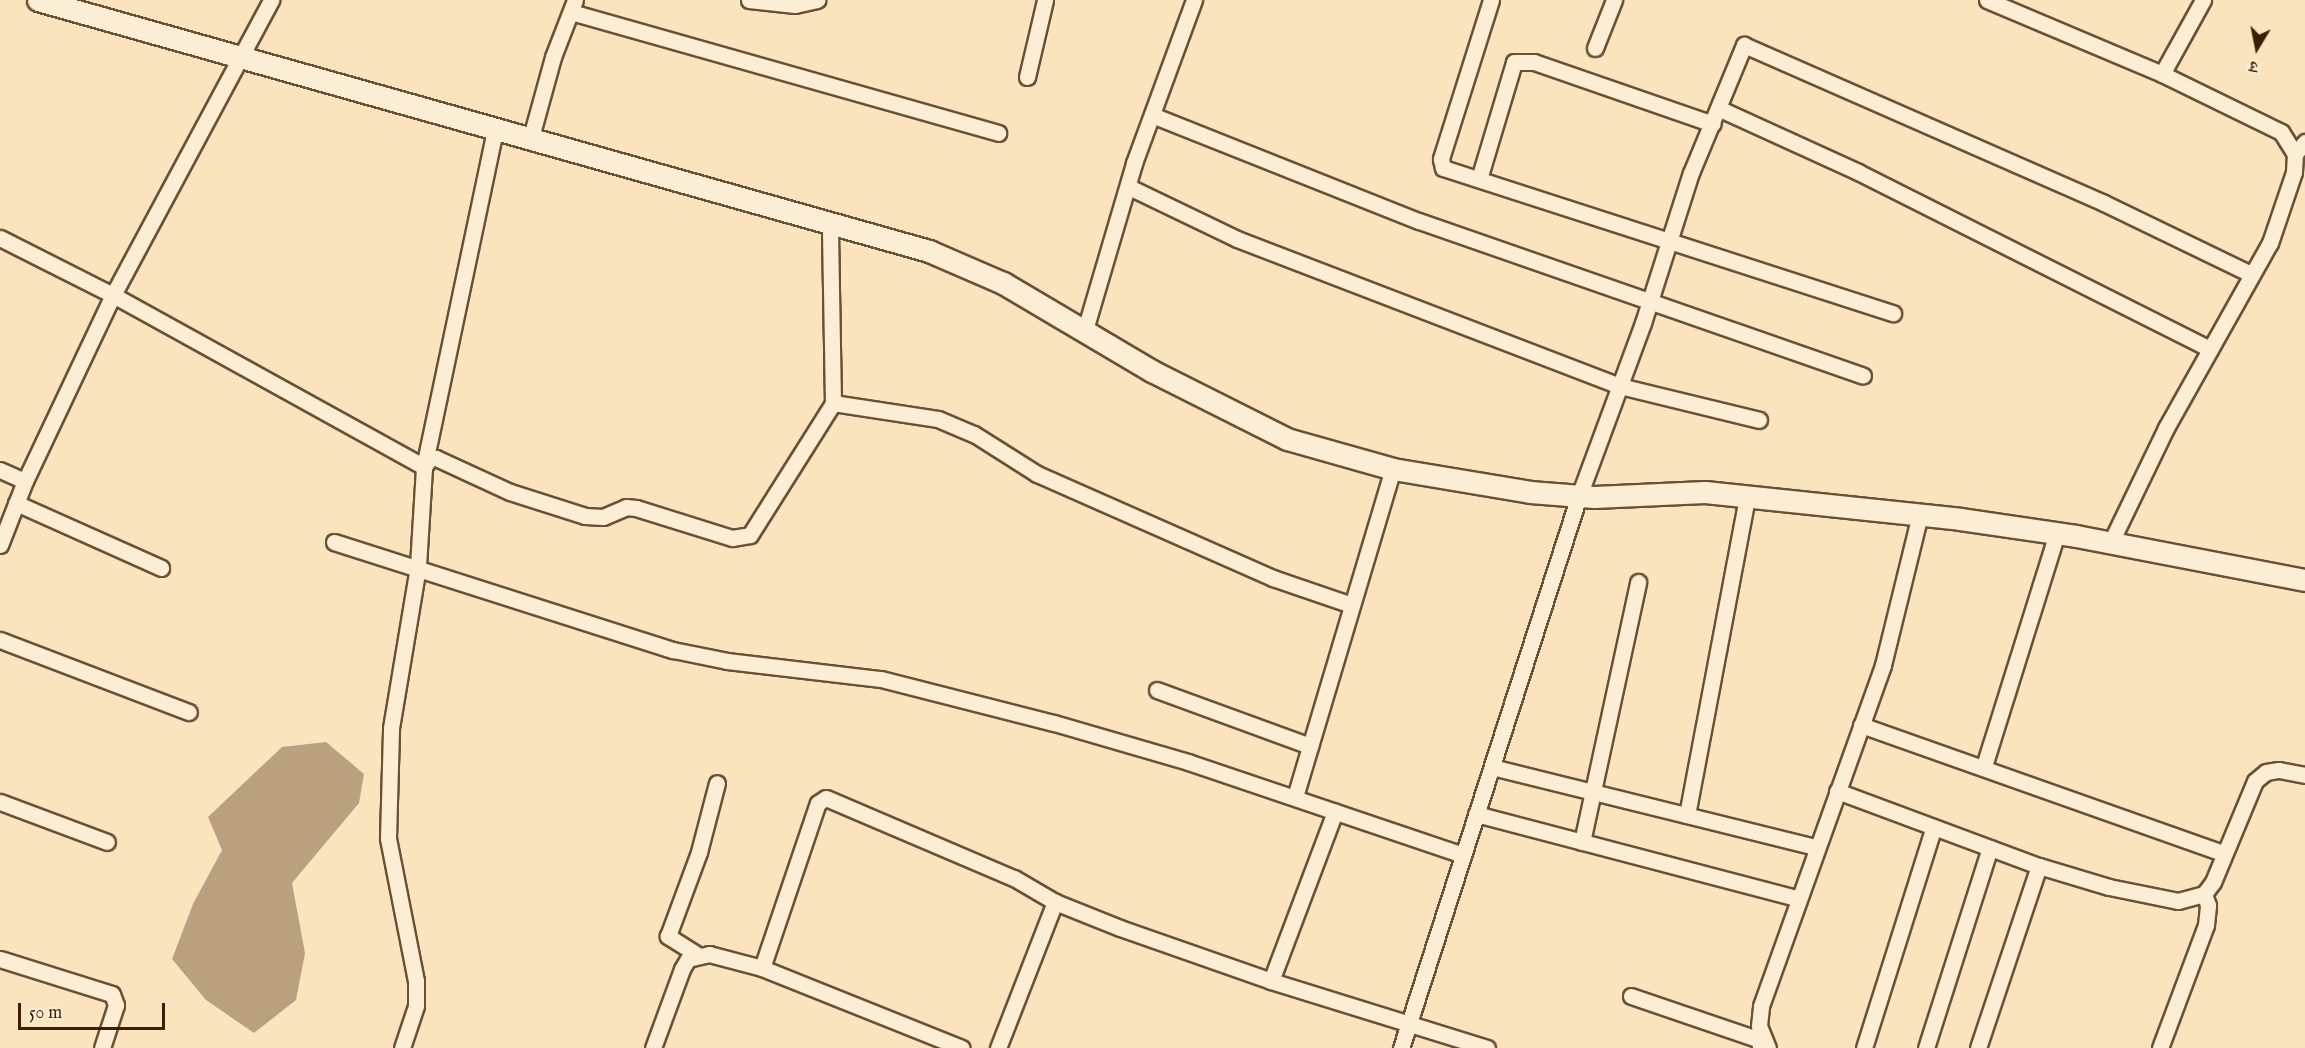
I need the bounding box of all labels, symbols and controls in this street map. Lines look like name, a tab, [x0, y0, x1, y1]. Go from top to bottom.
north arrow	[2227, 18, 2287, 78]
text: उ	[2248, 55, 2260, 76]
scale bar	[21, 991, 168, 1029]
text: 50 m	[29, 1002, 62, 1025]

